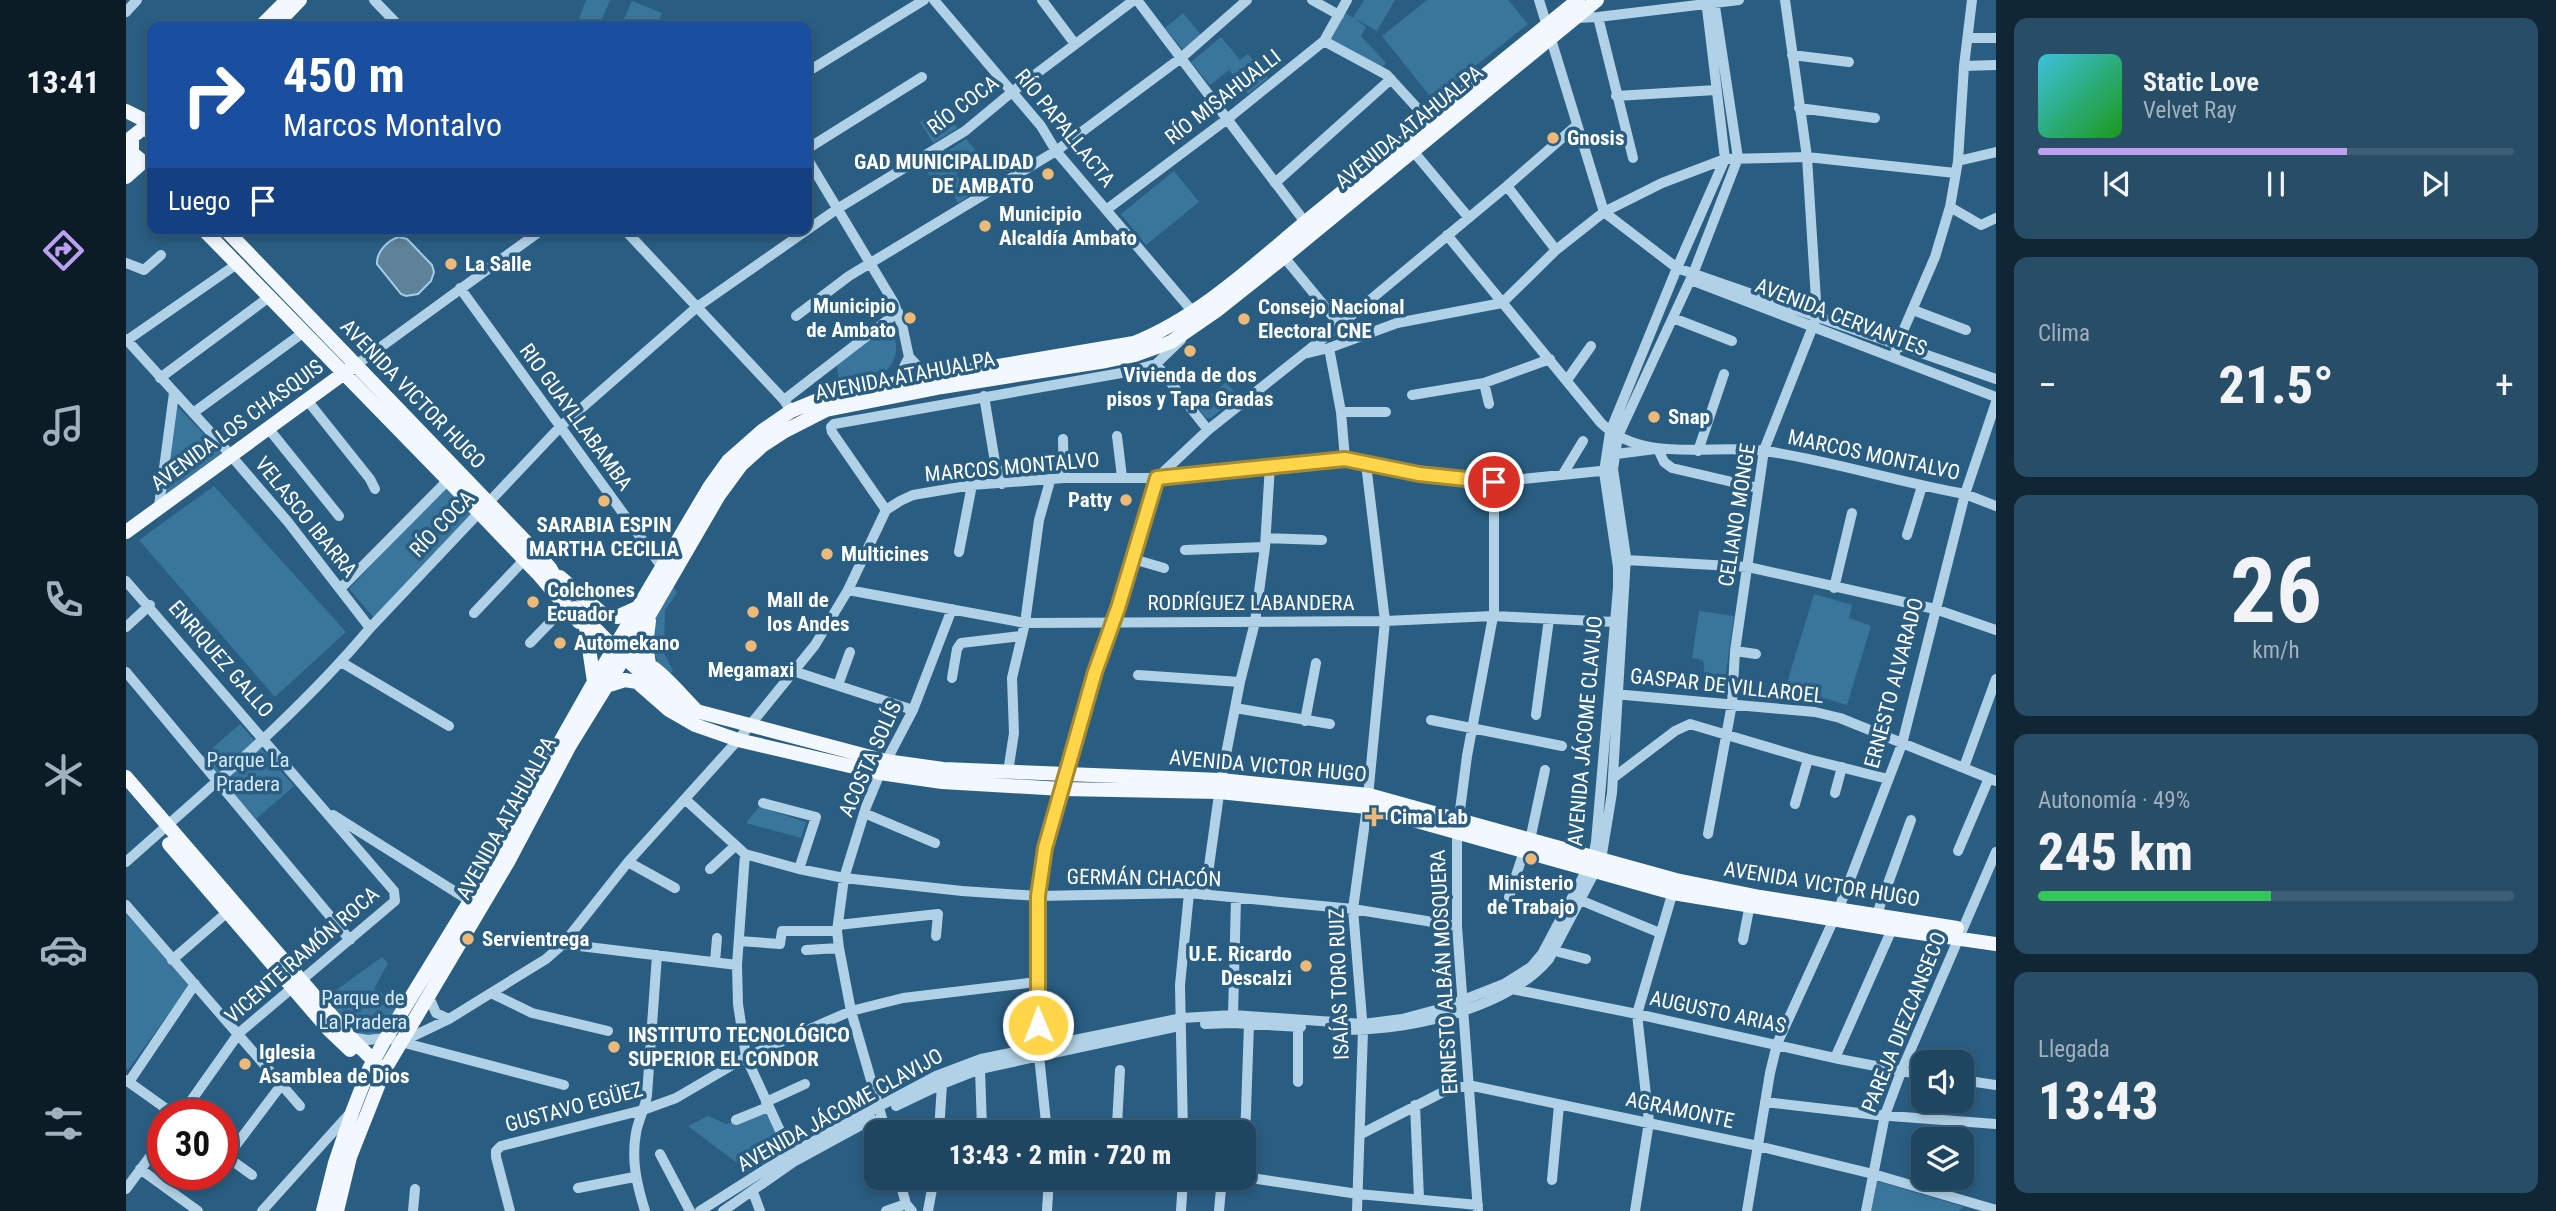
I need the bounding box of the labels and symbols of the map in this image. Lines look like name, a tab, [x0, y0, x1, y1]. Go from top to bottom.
street label: RÍO MISAHUALLI	[1161, 44, 1285, 150]
street label: AVENIDA ATAHUALPA	[1331, 60, 1487, 194]
street label: RÍO PAPALLACTA	[1010, 64, 1120, 192]
street label: RÍO COCA	[923, 71, 1003, 139]
place label: Gnosis	[1567, 126, 1624, 150]
marker: Gnosis	[1545, 130, 1561, 146]
place label: GAD MUNICIPALIDAD DE AMBATO	[854, 150, 1034, 198]
marker: GAD MUNICIPALIDAD DE AMBATO	[1040, 166, 1056, 182]
place label: Municipio Alcaldía Ambato	[999, 202, 1137, 250]
marker: Municipio Alcaldía Ambato	[977, 218, 993, 234]
place label: La Salle	[465, 252, 532, 276]
marker: La Salle	[443, 256, 459, 272]
street label: AVENIDA CERVANTES	[1752, 273, 1930, 361]
place label: Municipio de Ambato	[806, 294, 896, 342]
place label: Consejo Nacional Electoral CNE	[1258, 295, 1404, 343]
marker: Municipio de Ambato	[902, 310, 918, 326]
marker: Consejo Nacional Electoral CNE	[1236, 311, 1252, 327]
street label: AVENIDA VICTOR HUGO	[336, 314, 490, 474]
street label: RIO GUAYLLABAMBA	[515, 339, 637, 495]
marker: Vivienda de dos pisos y Tapa Gradas	[1182, 343, 1198, 359]
street label: AVENIDA ATAHUALPA	[813, 347, 997, 405]
street label: AVENIDA LOS CHASQUIS	[146, 354, 328, 495]
place label: Vivienda de dos pisos y Tapa Gradas	[1106, 363, 1274, 411]
place label: Snap	[1668, 405, 1710, 429]
marker: Snap	[1646, 409, 1662, 425]
street label: MARCOS MONTALVO	[1786, 425, 1962, 485]
street label: CELIANO MONGE	[1714, 442, 1760, 588]
street label: MARCOS MONTALVO	[924, 447, 1100, 487]
street label: VELASCO IBARRA	[250, 452, 362, 582]
pin	[1464, 452, 1524, 512]
street label: RÍO COCA	[405, 486, 479, 562]
place label: Patty	[1068, 488, 1113, 512]
marker: Patty	[1118, 492, 1134, 508]
marker: SARABIA ESPIN MARTHA CECILIA	[596, 493, 612, 509]
place label: SARABIA ESPIN MARTHA CECILIA	[529, 513, 679, 561]
place label: Multicines	[841, 542, 929, 566]
marker: Multicines	[819, 546, 835, 562]
place label: Colchones Ecuador	[547, 578, 635, 626]
place label: Mall de los Andes	[767, 588, 850, 636]
street label: RODRÍGUEZ LABANDERA	[1147, 591, 1355, 615]
marker: Colchones Ecuador	[525, 594, 541, 610]
street label: ERNESTO ALVARADO	[1860, 595, 1928, 771]
street label: ENRIQUEZ GALLO	[164, 596, 278, 722]
marker: Mall de los Andes	[745, 604, 761, 620]
street label: AVENIDA JÁCOME CLAVIJO	[1563, 615, 1607, 847]
place label: Automekano	[574, 631, 680, 655]
marker: Automekano	[552, 635, 568, 651]
marker: Megamaxi	[743, 638, 759, 654]
place label: Megamaxi	[708, 658, 794, 682]
street label: GASPAR DE VILLAROEL	[1629, 664, 1825, 708]
street label: ACOSTA SOLÍS	[834, 697, 906, 821]
street label: AVENIDA ATAHUALPA	[451, 732, 561, 904]
street label: AVENIDA VICTOR HUGO	[1168, 745, 1368, 787]
park label: Parque La Pradera	[206, 748, 290, 796]
place label: Cima Lab	[1390, 805, 1468, 829]
marker: Cima Lab	[1364, 807, 1384, 827]
street label: ERNESTO ALBÁN MOSQUERA	[1426, 849, 1462, 1095]
marker: Ministerio de Trabajo	[1523, 851, 1539, 867]
street label: AVENIDA VICTOR HUGO	[1722, 857, 1922, 911]
street label: GERMÁN CHACÓN	[1066, 865, 1222, 891]
place label: Ministerio de Trabajo	[1487, 871, 1575, 919]
street label: VICENTE RAMÓN ROCA	[220, 882, 384, 1028]
street label: ISAÍAS TORO RUIZ	[1324, 908, 1354, 1060]
place label: Servientrega	[482, 927, 589, 951]
street label: PAREJA DIEZCANSECO	[1857, 928, 1951, 1116]
marker: Servientrega	[460, 931, 476, 947]
place label: U.E. Ricardo Descalzi	[1189, 942, 1292, 990]
marker: U.E. Ricardo Descalzi	[1298, 958, 1314, 974]
park label: Parque de La Pradera	[319, 986, 407, 1034]
street label: AUGUSTO ARIAS	[1648, 986, 1788, 1038]
position arrow	[1001, 988, 1075, 1062]
place label: INSTITUTO TECNOLÓGICO SUPERIOR EL CONDOR	[628, 1023, 850, 1071]
marker: INSTITUTO TECNOLÓGICO SUPERIOR EL CONDOR	[606, 1039, 622, 1055]
place label: Iglesia Asamblea de Dios	[259, 1040, 409, 1088]
street label: AVENIDA JÁCOME CLAVIJO	[733, 1043, 947, 1177]
marker: Iglesia Asamblea de Dios	[237, 1056, 253, 1072]
street label: GUSTAVO EGÜEZ	[503, 1077, 645, 1137]
street label: AGRAMONTE	[1624, 1087, 1736, 1133]
speed limit sign: 30	[147, 1099, 238, 1190]

